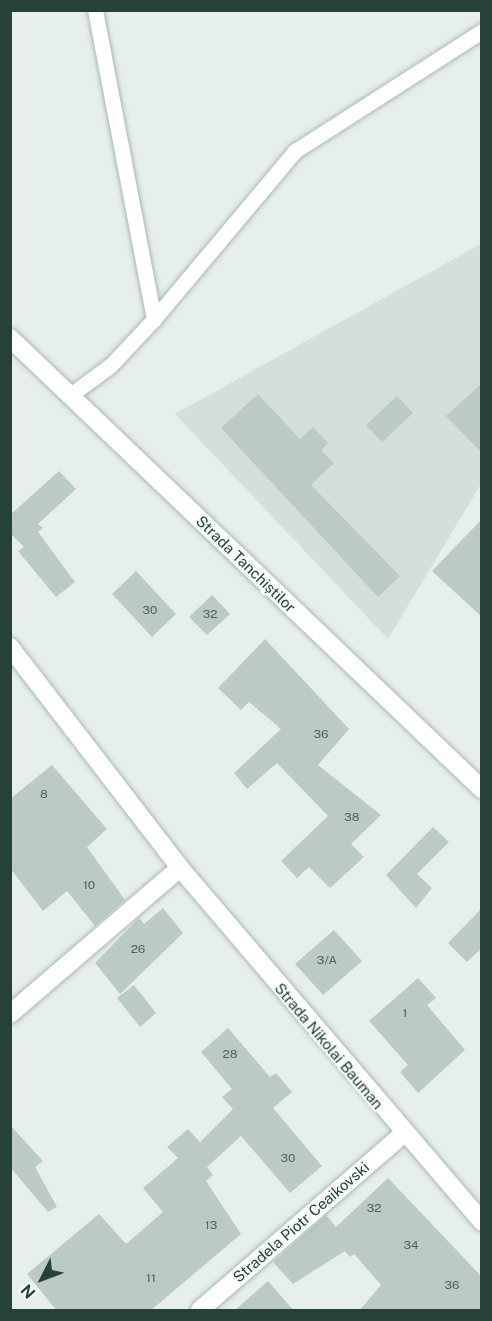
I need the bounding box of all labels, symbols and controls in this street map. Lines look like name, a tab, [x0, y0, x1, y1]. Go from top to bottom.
street label: Strada Tanchiștilor	[193, 512, 299, 616]
house number: 30	[143, 604, 157, 618]
house number: 32	[203, 608, 217, 622]
house number: 36	[314, 728, 328, 742]
house number: 8	[40, 788, 48, 802]
house number: 38	[344, 811, 360, 825]
house number: 10	[83, 879, 95, 893]
house number: 26	[131, 943, 145, 957]
house number: 3/A	[317, 954, 337, 968]
street label: Strada Nikolai Bauman	[271, 979, 387, 1113]
house number: 1	[403, 1007, 407, 1021]
house number: 28	[223, 1048, 237, 1062]
house number: 30	[281, 1152, 295, 1166]
street label: Stradela Piotr Ceaikovski	[229, 1158, 373, 1286]
house number: 32	[367, 1202, 381, 1216]
house number: 13	[205, 1219, 217, 1233]
house number: 34	[403, 1239, 419, 1253]
north arrow	[12, 1249, 72, 1309]
house number: 11	[146, 1272, 156, 1286]
house number: 36	[445, 1279, 459, 1293]
text: N	[17, 1280, 40, 1302]

